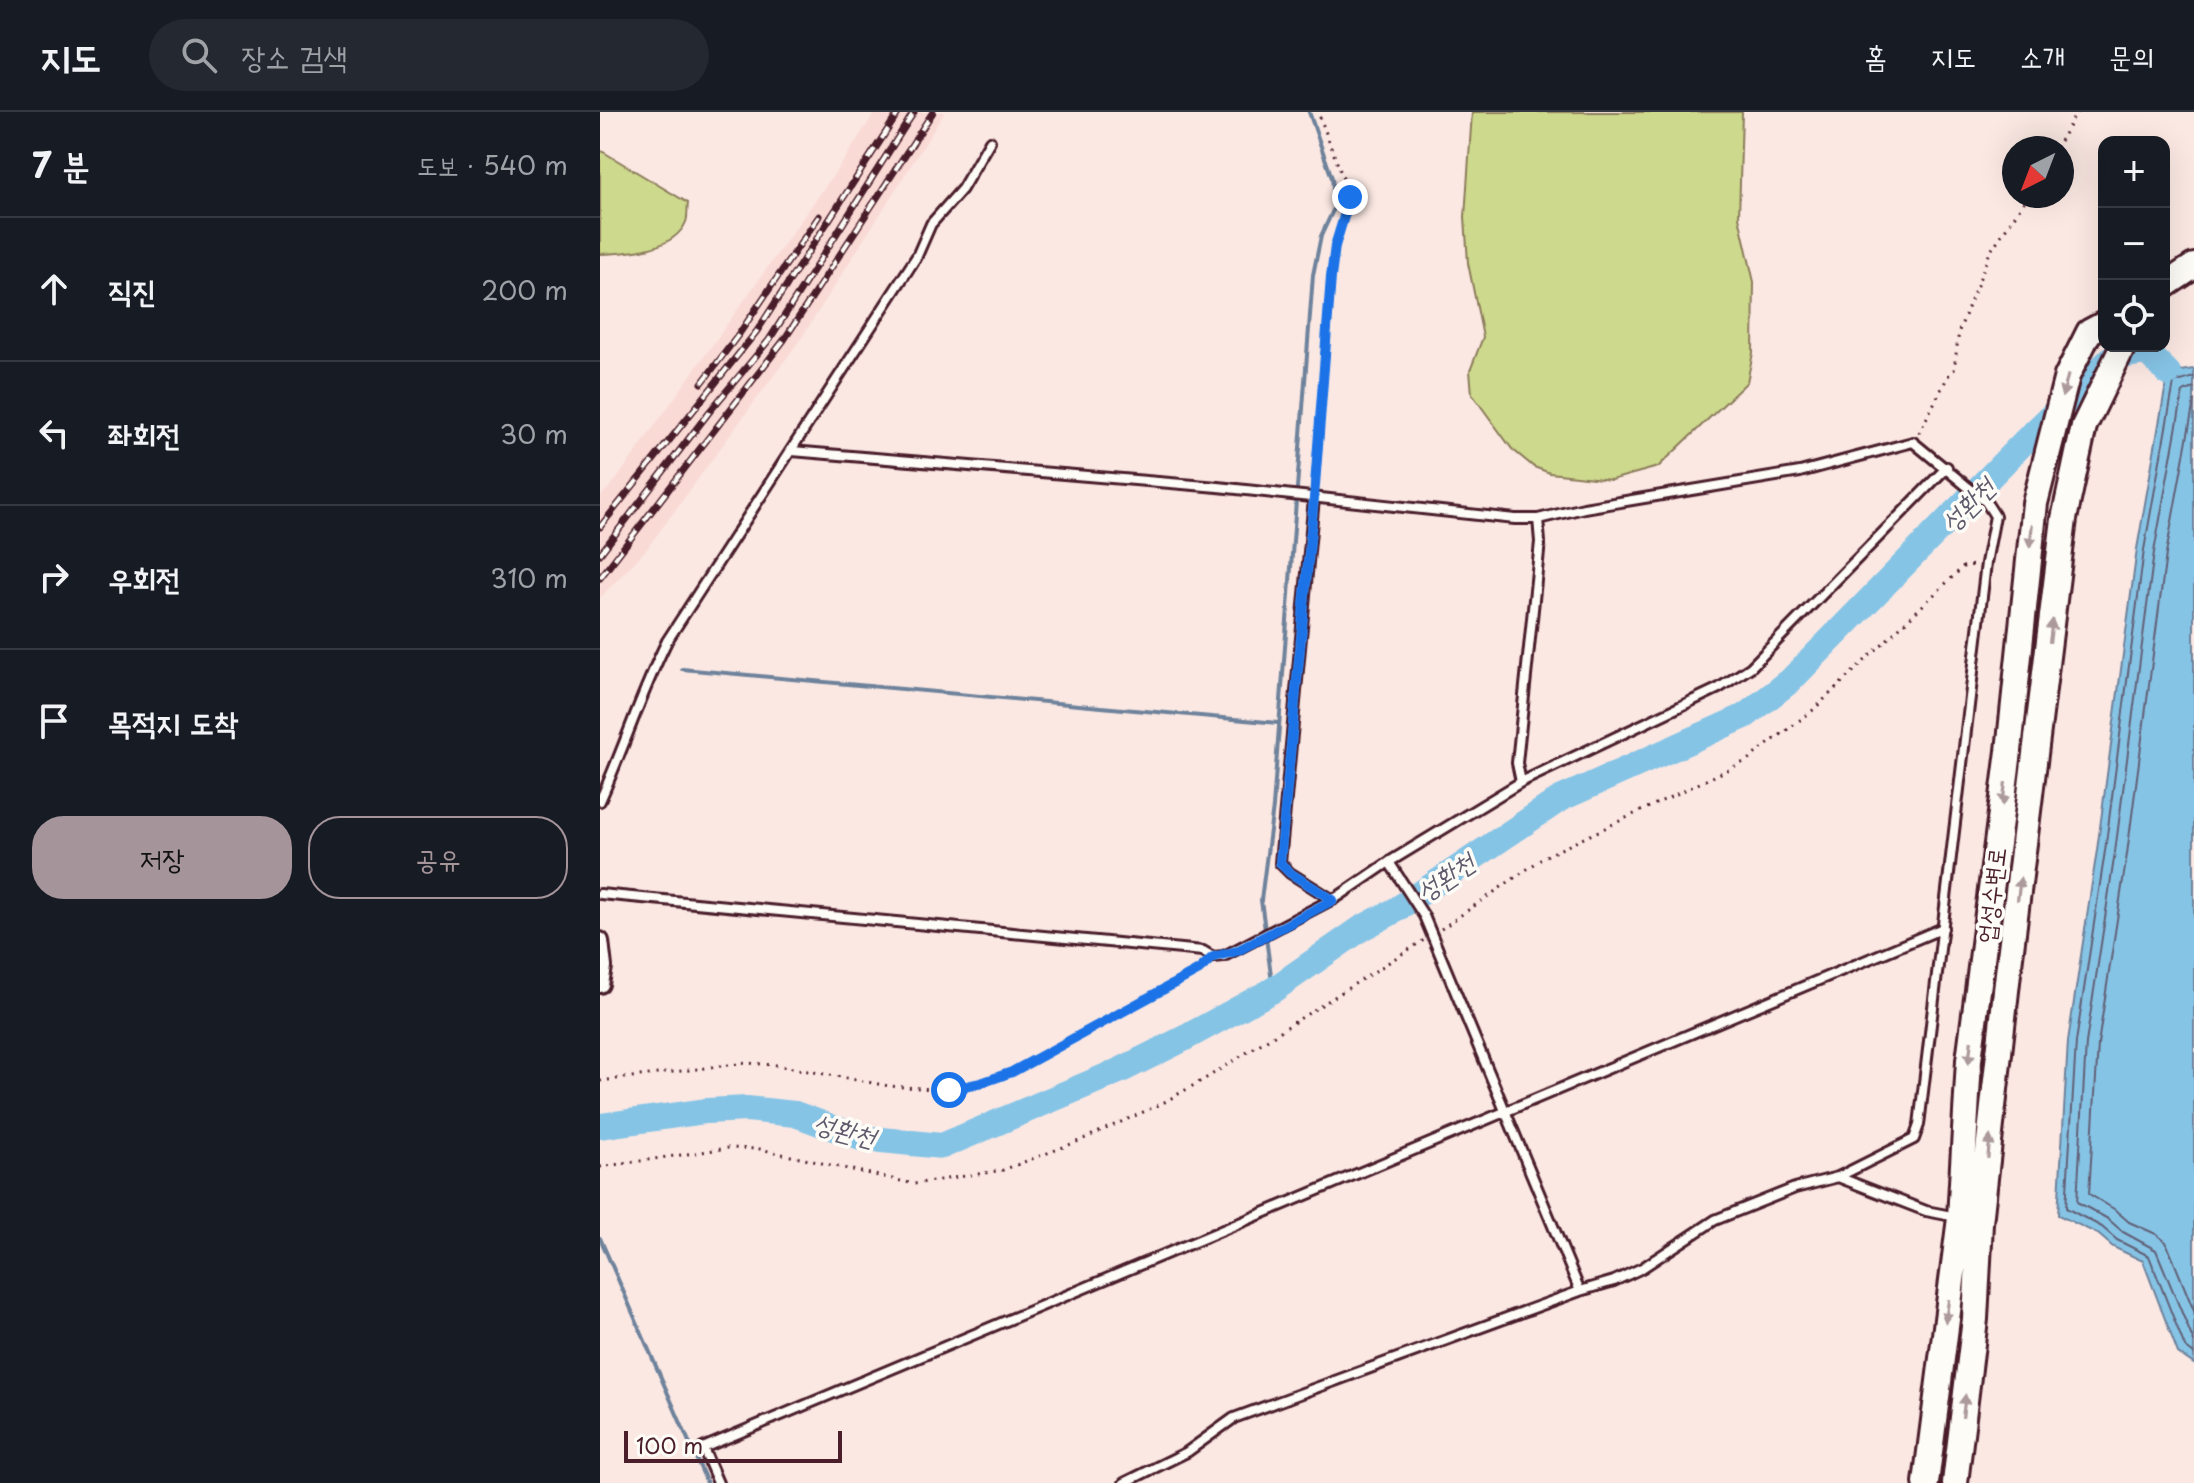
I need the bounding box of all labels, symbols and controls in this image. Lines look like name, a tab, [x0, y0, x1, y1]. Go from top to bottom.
search box	[149, 19, 709, 91]
text: 지도	[40, 27, 101, 84]
icon: search	[177, 33, 221, 77]
text: 장소 검색	[241, 33, 347, 78]
text: 홈	[1864, 34, 1887, 77]
text: 지도	[1931, 34, 1976, 77]
text: 소개	[2020, 34, 2065, 77]
text: 문의	[2109, 34, 2154, 77]
north arrow	[2002, 136, 2074, 208]
map controls	[2098, 136, 2170, 352]
button: +	[2098, 136, 2170, 208]
text: 7 분	[32, 138, 90, 190]
text: 도보 · 540 m	[417, 145, 568, 184]
route end	[1332, 179, 1368, 215]
button: −	[2098, 208, 2170, 280]
icon: ahead	[32, 267, 76, 311]
text: 직진	[108, 267, 156, 312]
text: 200 m	[481, 270, 568, 309]
button: locate	[2098, 280, 2170, 352]
one-way arrow	[2058, 374, 2071, 398]
icon: left	[32, 411, 76, 455]
text: 좌회전	[108, 411, 180, 456]
text: 30 m	[500, 414, 568, 453]
water label: 성환천	[1931, 466, 2005, 540]
one-way arrow	[2025, 524, 2038, 549]
icon: right	[32, 555, 76, 599]
text: 우회전	[108, 555, 180, 600]
text: 310 m	[490, 558, 568, 597]
one-way arrow	[2044, 618, 2057, 643]
icon: arrive	[32, 699, 76, 743]
text: 목적지 도착	[108, 699, 238, 744]
one-way arrow	[1997, 782, 2010, 807]
button: 저장	[32, 816, 292, 899]
button: 공유	[308, 816, 568, 899]
water label: 성환천	[1408, 841, 1484, 910]
street label: 업성수변로	[1966, 845, 2014, 945]
one-way arrow	[2012, 876, 2025, 901]
one-way arrow	[1963, 1040, 1976, 1065]
route start	[931, 1072, 967, 1108]
water label: 성환천	[810, 1102, 883, 1157]
one-way arrow	[1982, 1134, 1995, 1159]
one-way arrow	[1940, 1299, 1953, 1324]
one-way arrow	[1958, 1393, 1971, 1418]
scale bar	[624, 1427, 842, 1463]
text: 100 m	[636, 1428, 703, 1461]

